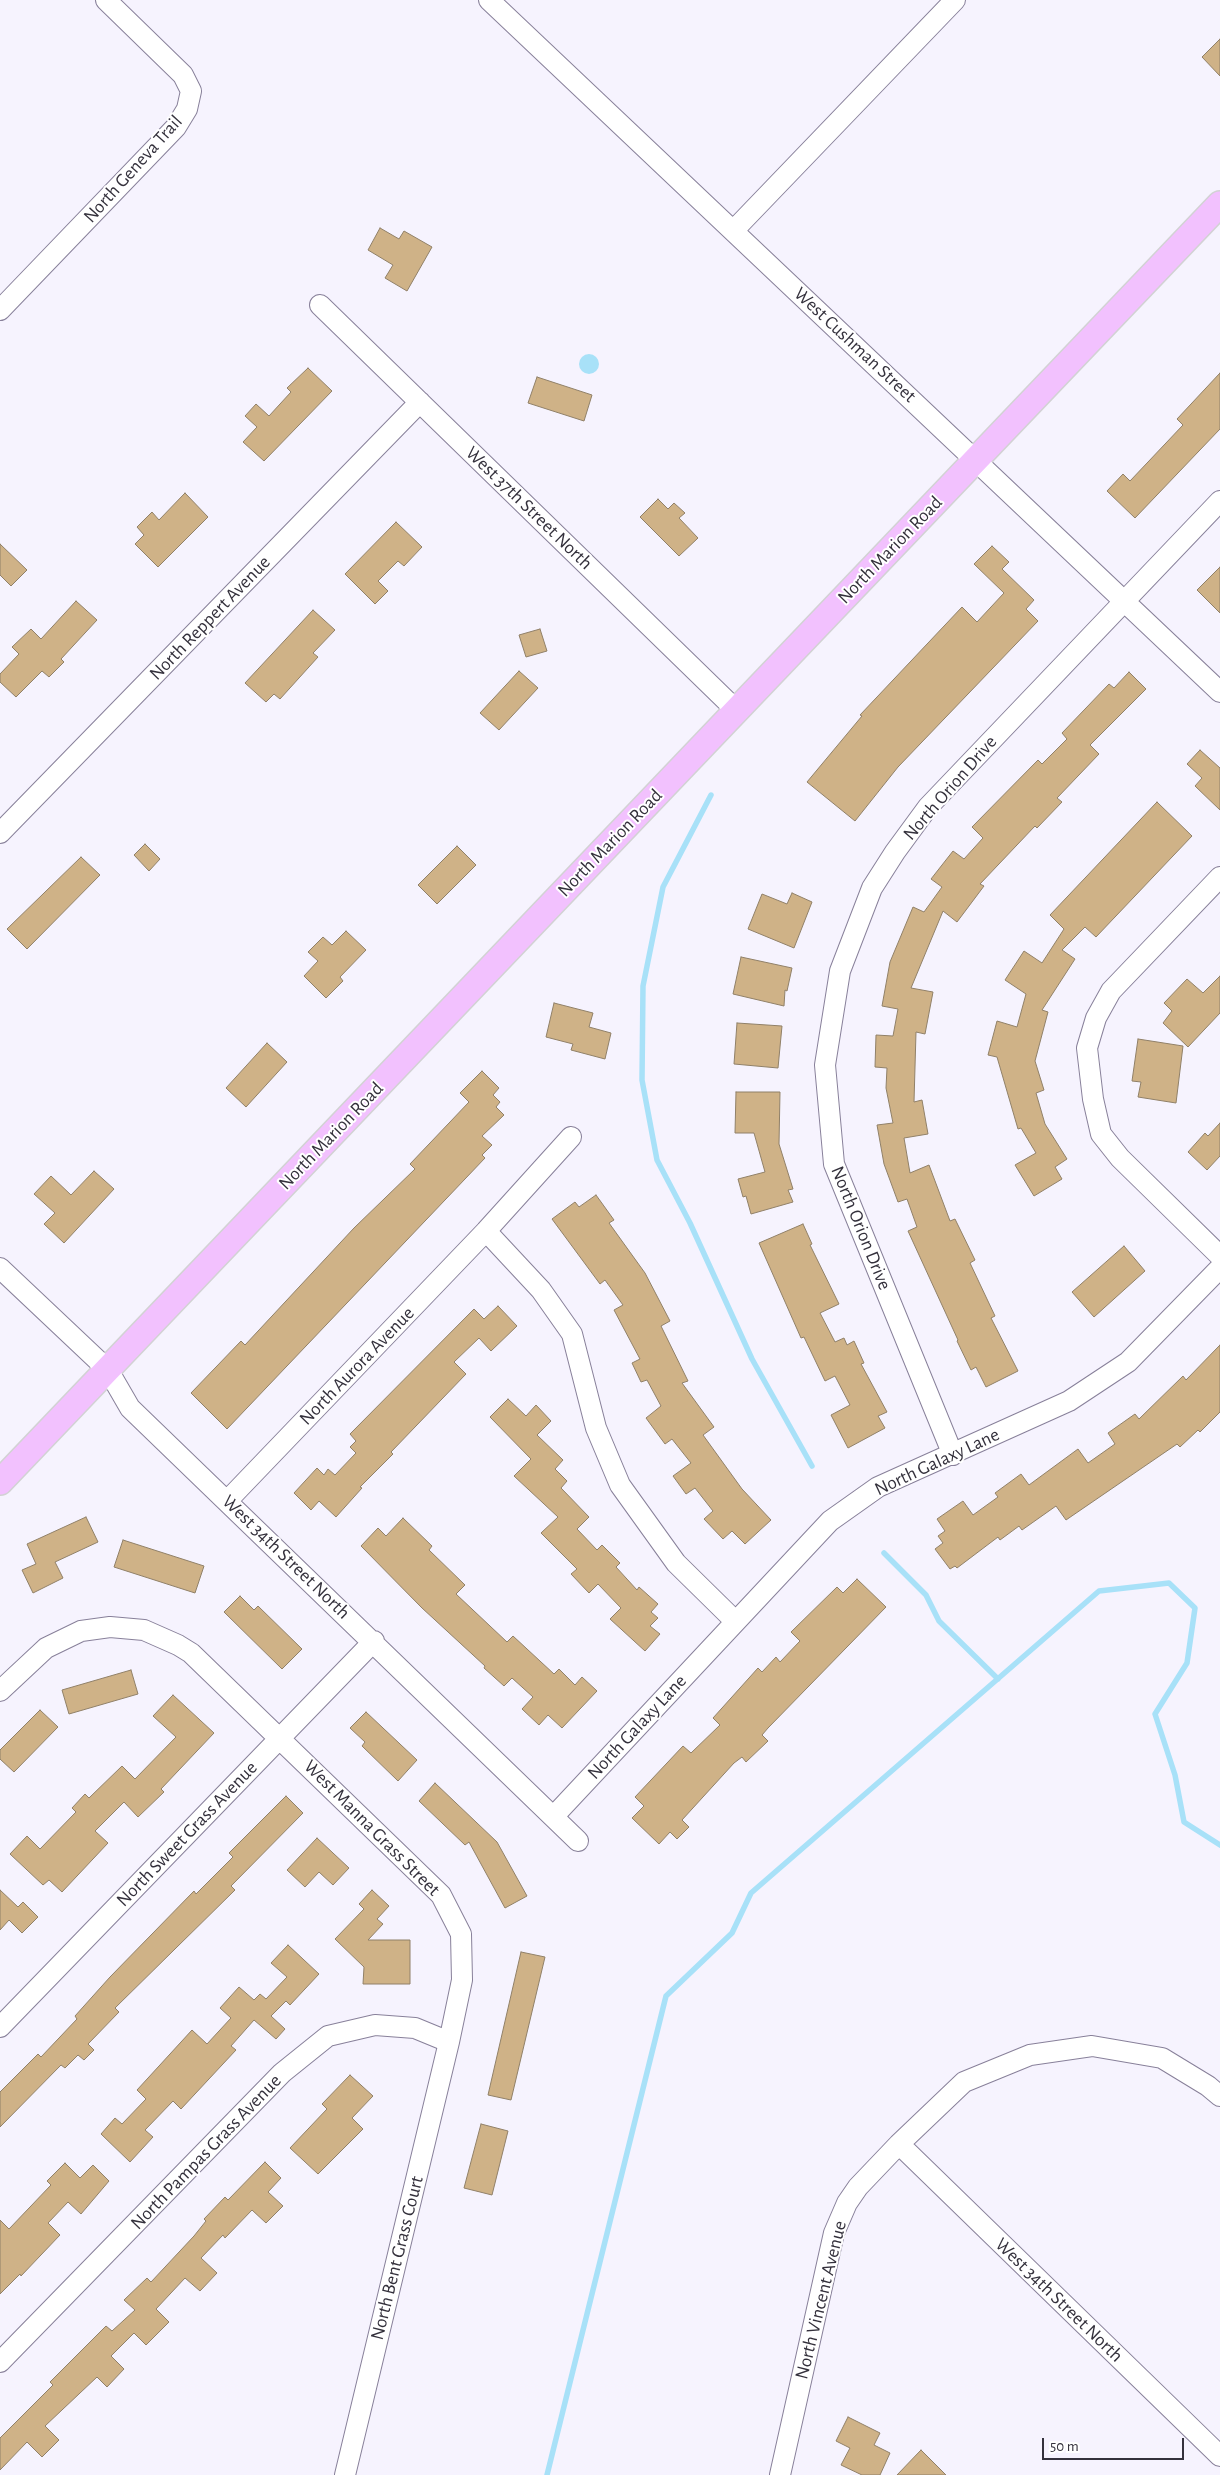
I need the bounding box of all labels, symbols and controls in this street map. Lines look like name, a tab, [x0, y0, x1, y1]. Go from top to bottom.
street label: North Geneva Trail	[79, 110, 187, 228]
street label: West Cushman Street	[789, 283, 921, 407]
street label: West 37th Street North	[461, 442, 597, 574]
street label: North Marion Road	[833, 491, 947, 609]
street label: North Reppert Avenue	[145, 551, 275, 685]
street label: North Orion Drive	[898, 731, 1002, 845]
street label: North Marion Road	[553, 784, 667, 902]
street label: North Marion Road	[274, 1077, 388, 1195]
street label: North Orion Drive	[826, 1163, 896, 1293]
street label: North Aurora Avenue	[295, 1302, 419, 1430]
street label: North Galaxy Lane	[871, 1423, 1003, 1501]
street label: West 34th Street North	[217, 1490, 355, 1624]
street label: North Galaxy Lane	[583, 1670, 691, 1784]
street label: West Manna Grass Street	[299, 1755, 445, 1901]
street label: North Sweet Grass Avenue	[112, 1757, 262, 1911]
street label: North Pampas Grass Avenue	[126, 2070, 286, 2234]
street label: North Bent Grass Court	[366, 2174, 428, 2342]
street label: North Vincent Avenue	[790, 2218, 852, 2382]
street label: West 34th Street North	[990, 2233, 1128, 2367]
scale bar	[1045, 2428, 1188, 2460]
text: 50 m	[1050, 2439, 1079, 2454]

